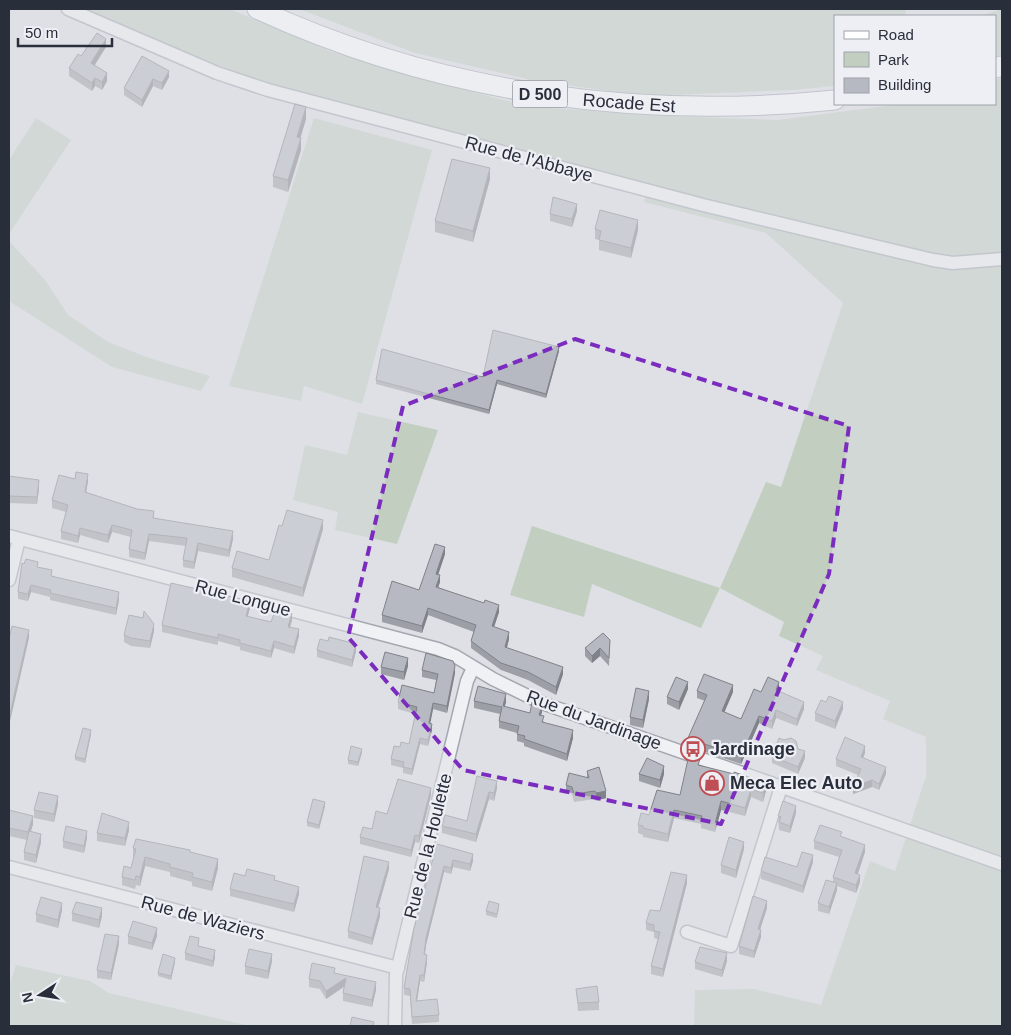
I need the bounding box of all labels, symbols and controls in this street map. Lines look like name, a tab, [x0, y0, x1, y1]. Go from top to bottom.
scale bar	[18, 15, 111, 47]
legend	[834, 15, 996, 105]
text: 50 m	[25, 24, 58, 41]
text: Road	[878, 26, 914, 43]
text: Park	[878, 51, 909, 68]
text: Building	[878, 76, 931, 93]
road number: D 500	[512, 80, 568, 108]
street label: Rocade Est	[582, 90, 676, 116]
street label: Rue de l'Abbaye	[463, 132, 595, 186]
street label: Rue Longue	[193, 576, 293, 620]
street label: Rue du Jardinage	[524, 686, 664, 754]
bus stop icon: Jardinage	[680, 736, 706, 762]
place label: Jardinage	[710, 739, 795, 759]
shop icon: Meca Elec Auto	[699, 770, 725, 796]
street label: Rue de la Houlette	[400, 771, 456, 921]
place label: Meca Elec Auto	[730, 773, 862, 793]
street label: Rue de Waziers	[139, 892, 267, 944]
north arrow	[15, 970, 65, 1020]
text: N	[18, 991, 36, 1004]

